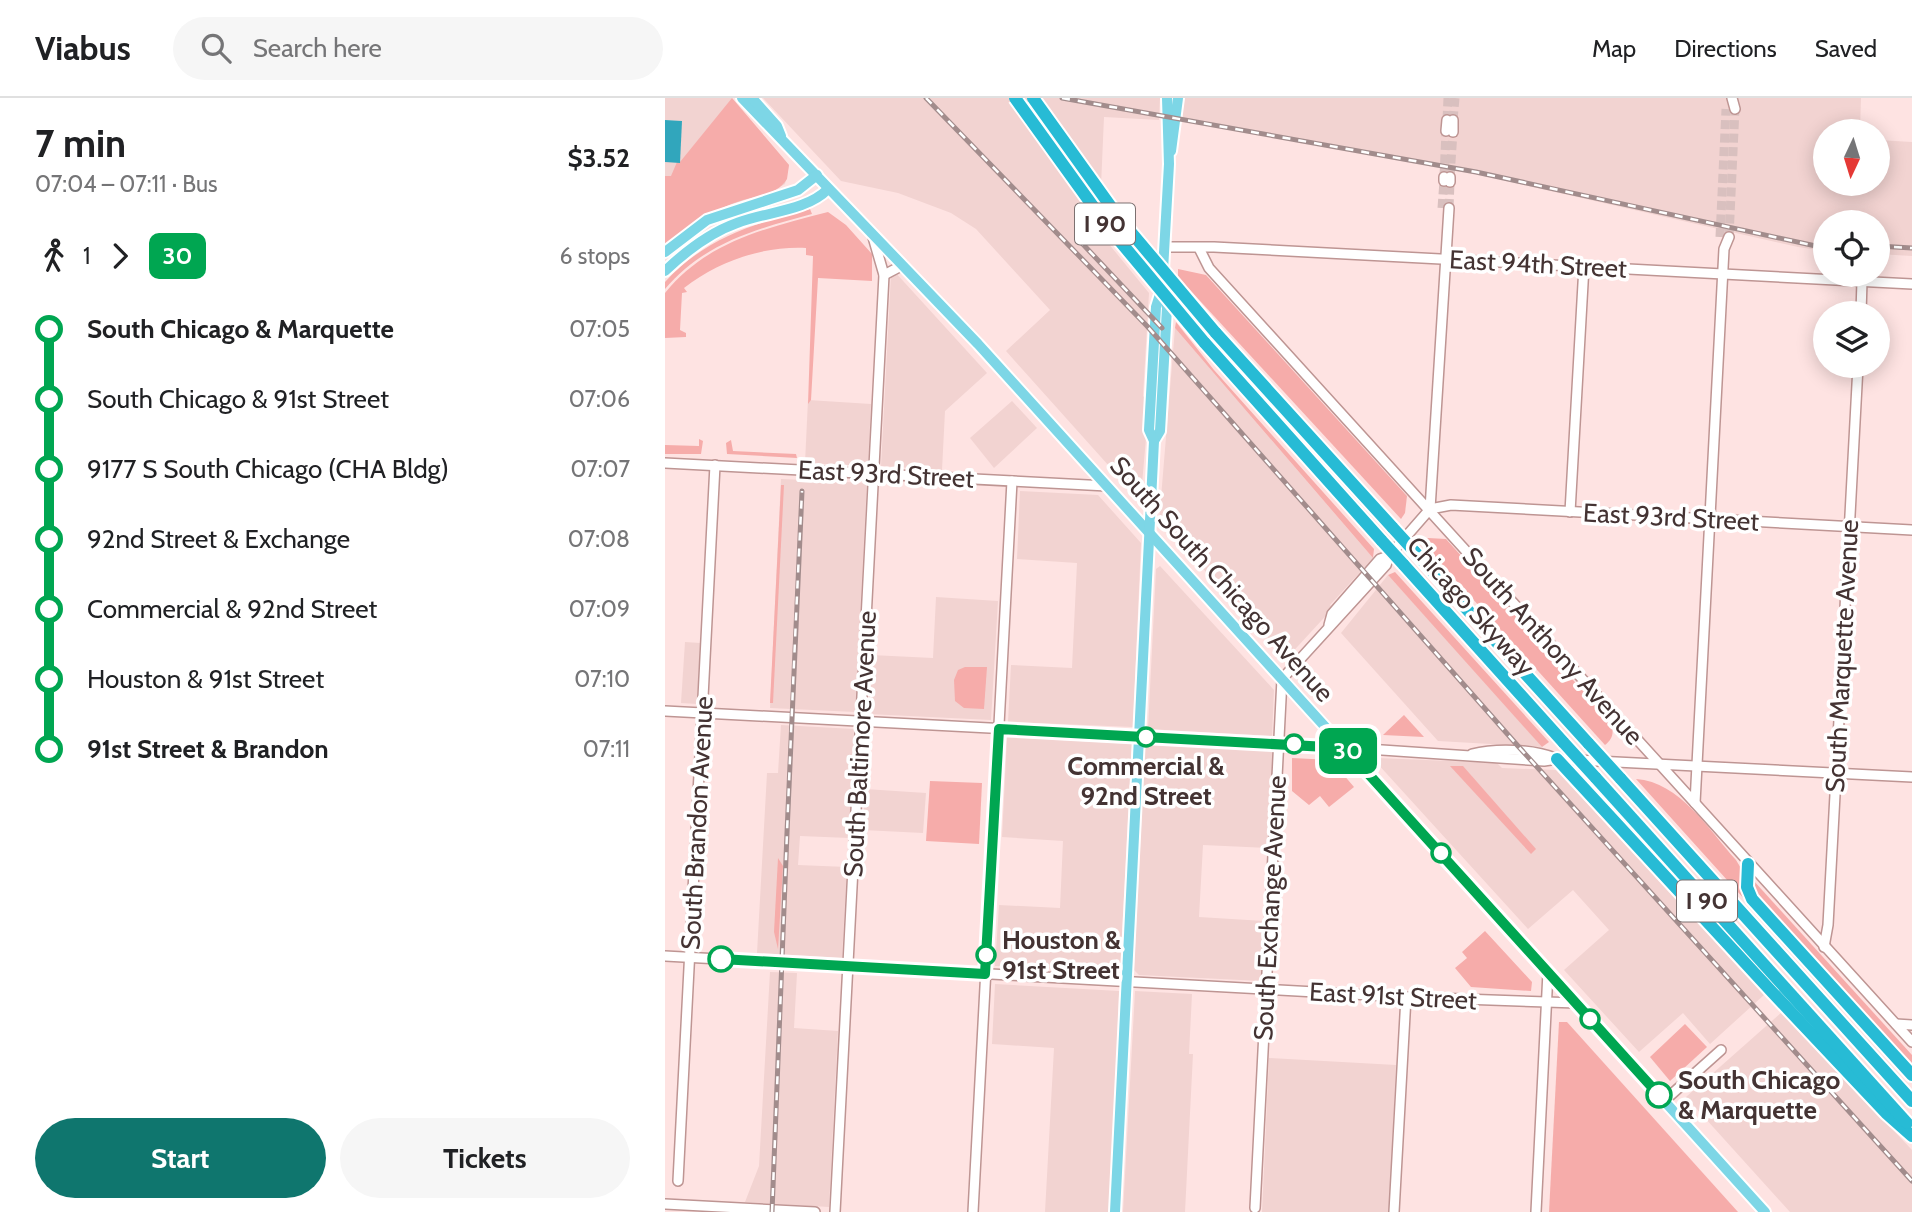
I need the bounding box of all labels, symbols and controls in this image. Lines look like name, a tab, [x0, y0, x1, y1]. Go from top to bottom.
search box	[173, 17, 663, 80]
text: Viabus	[35, 28, 131, 68]
icon: search	[197, 29, 235, 67]
text: Search here	[253, 32, 382, 64]
text: Map	[1592, 34, 1636, 63]
text: Directions	[1674, 34, 1777, 63]
text: Saved	[1815, 34, 1877, 63]
north arrow	[1813, 119, 1890, 196]
map controls	[1813, 119, 1890, 378]
text: 7 min	[35, 120, 126, 167]
text: $3.52	[567, 142, 630, 174]
text: 07:04 – 07:11 · Bus	[35, 170, 218, 198]
road number: I 90	[1075, 204, 1135, 244]
button: locate	[1813, 210, 1890, 287]
icon: walk	[35, 237, 73, 275]
icon: forward	[101, 237, 139, 275]
text: 30	[163, 241, 192, 270]
text: 1	[83, 242, 91, 270]
text: 6 stops	[560, 242, 630, 270]
street label: East 94th Street	[1448, 243, 1628, 285]
button: layers	[1813, 301, 1890, 378]
text: South Chicago & Marquette	[87, 313, 394, 345]
text: 07:05	[569, 315, 630, 343]
text: South Chicago & 91st Street	[87, 383, 389, 415]
text: 07:06	[569, 385, 630, 413]
street label: South South Chicago Avenue	[1103, 450, 1341, 708]
text: 9177 S South Chicago (CHA Bldg)	[87, 453, 449, 485]
street label: East 93rd Street	[797, 453, 975, 495]
text: 07:07	[570, 455, 630, 483]
street label: East 93rd Street	[1582, 496, 1760, 538]
street label: South Marquette Avenue	[1819, 519, 1865, 793]
text: 92nd Street & Exchange	[87, 523, 350, 555]
text: 07:08	[568, 525, 630, 553]
street label: Chicago Skyway	[1400, 530, 1542, 682]
street label: South Anthony Avenue	[1456, 541, 1650, 751]
text: Commercial & 92nd Street	[87, 593, 377, 625]
text: 07:09	[569, 595, 630, 623]
street label: South Baltimore Avenue	[837, 610, 883, 878]
text: Houston & 91st Street	[87, 663, 324, 695]
text: 07:10	[574, 665, 630, 693]
street label: South Brandon Avenue	[674, 695, 720, 951]
marker: Commercial & 92nd Street	[1136, 727, 1156, 747]
line badge: 30	[1317, 728, 1379, 774]
text: 91st Street & Brandon	[87, 733, 329, 765]
unlabelled marker	[1284, 734, 1304, 754]
text: 07:11	[583, 735, 630, 763]
text: 30	[1333, 736, 1363, 765]
place label: Commercial & 92nd Street	[1067, 750, 1225, 812]
street label: South Exchange Avenue	[1247, 775, 1293, 1041]
unlabelled marker	[1431, 843, 1451, 863]
road number: I 90	[1677, 880, 1737, 922]
place label: Houston & 91st Street	[1002, 924, 1122, 986]
marker: Houston & 91st Street	[976, 945, 996, 965]
unlabelled marker	[708, 946, 734, 972]
street label: East 91st Street	[1308, 976, 1478, 1016]
unlabelled marker	[1580, 1009, 1600, 1029]
place label: South Chicago & Marquette	[1678, 1064, 1840, 1126]
marker: South Chicago & Marquette	[1646, 1082, 1672, 1108]
button: Start	[35, 1118, 326, 1198]
button: Tickets	[340, 1118, 630, 1198]

